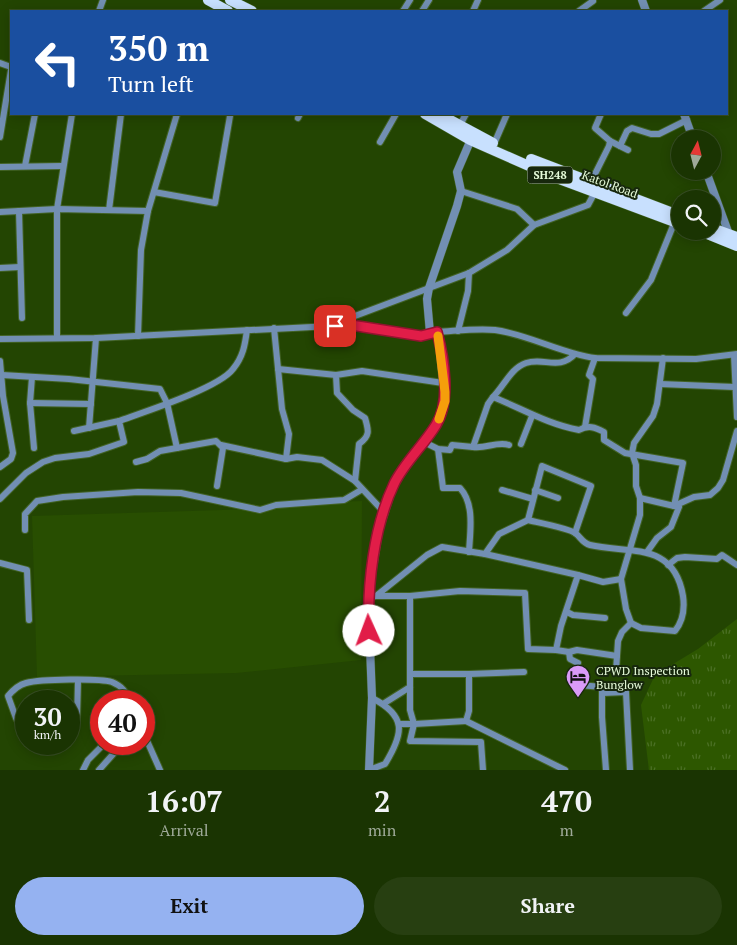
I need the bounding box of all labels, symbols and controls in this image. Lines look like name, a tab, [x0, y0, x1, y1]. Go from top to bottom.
text: 350 m	[108, 25, 209, 71]
icon: left	[25, 30, 90, 95]
text: Turn left	[108, 69, 194, 98]
north arrow	[671, 130, 721, 180]
map controls	[671, 130, 721, 240]
road number: SH248	[528, 166, 572, 184]
street label: Katol Road	[580, 167, 640, 201]
button: search	[671, 190, 721, 240]
pin	[314, 305, 356, 347]
icon: arrive	[321, 312, 349, 340]
position arrow	[342, 604, 394, 656]
place label: CPWD Inspection Bunglow	[596, 663, 690, 692]
hotel icon: CPWD Inspection Bunglow	[565, 664, 591, 698]
speed limit sign: 40	[90, 690, 155, 755]
text: 30	[33, 700, 62, 733]
text: km/h	[34, 727, 61, 742]
text: 16:07	[145, 781, 223, 821]
text: 2	[374, 781, 391, 821]
text: 470	[541, 781, 592, 821]
text: Arrival	[159, 819, 209, 841]
text: min	[368, 819, 396, 841]
text: m	[560, 819, 573, 841]
button: Exit	[15, 877, 364, 935]
button: Share	[374, 877, 722, 935]

